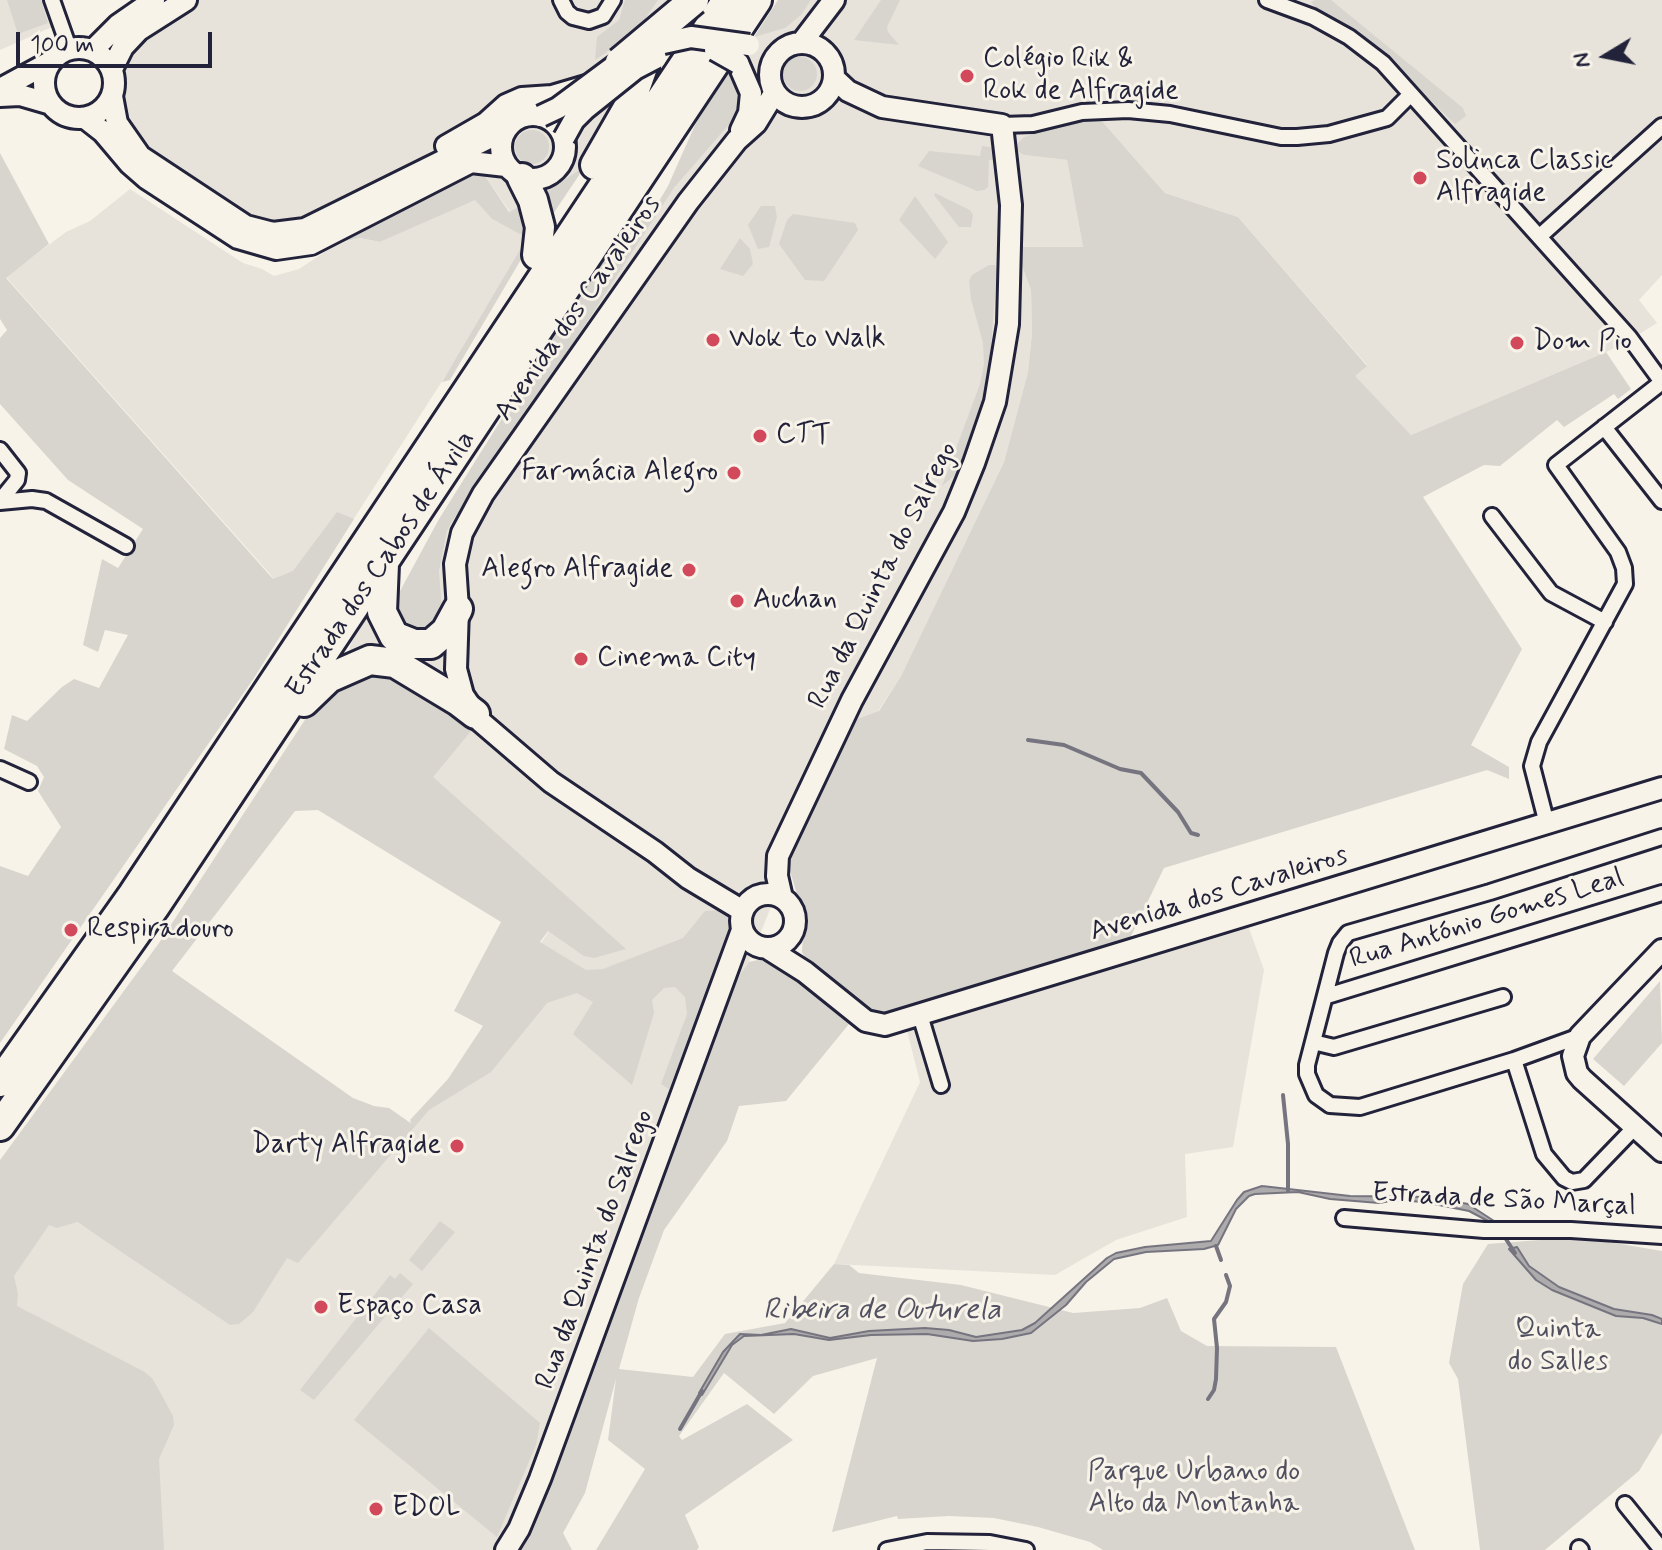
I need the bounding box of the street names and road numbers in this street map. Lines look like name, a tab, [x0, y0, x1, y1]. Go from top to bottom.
street label: Avenida dos Cavaleiros	[488, 190, 670, 428]
street label: Estrada dos Cabos de Ávila	[280, 425, 484, 705]
street label: Rua da Quinta do Salrego	[802, 437, 966, 715]
street label: Avenida dos Cavaleiros	[1086, 840, 1352, 950]
street label: Rua António Gomes Leal	[1346, 862, 1628, 978]
street label: Rua da Quinta do Salrego	[530, 1106, 662, 1394]
street label: Estrada de São Marçal	[1371, 1177, 1637, 1225]

